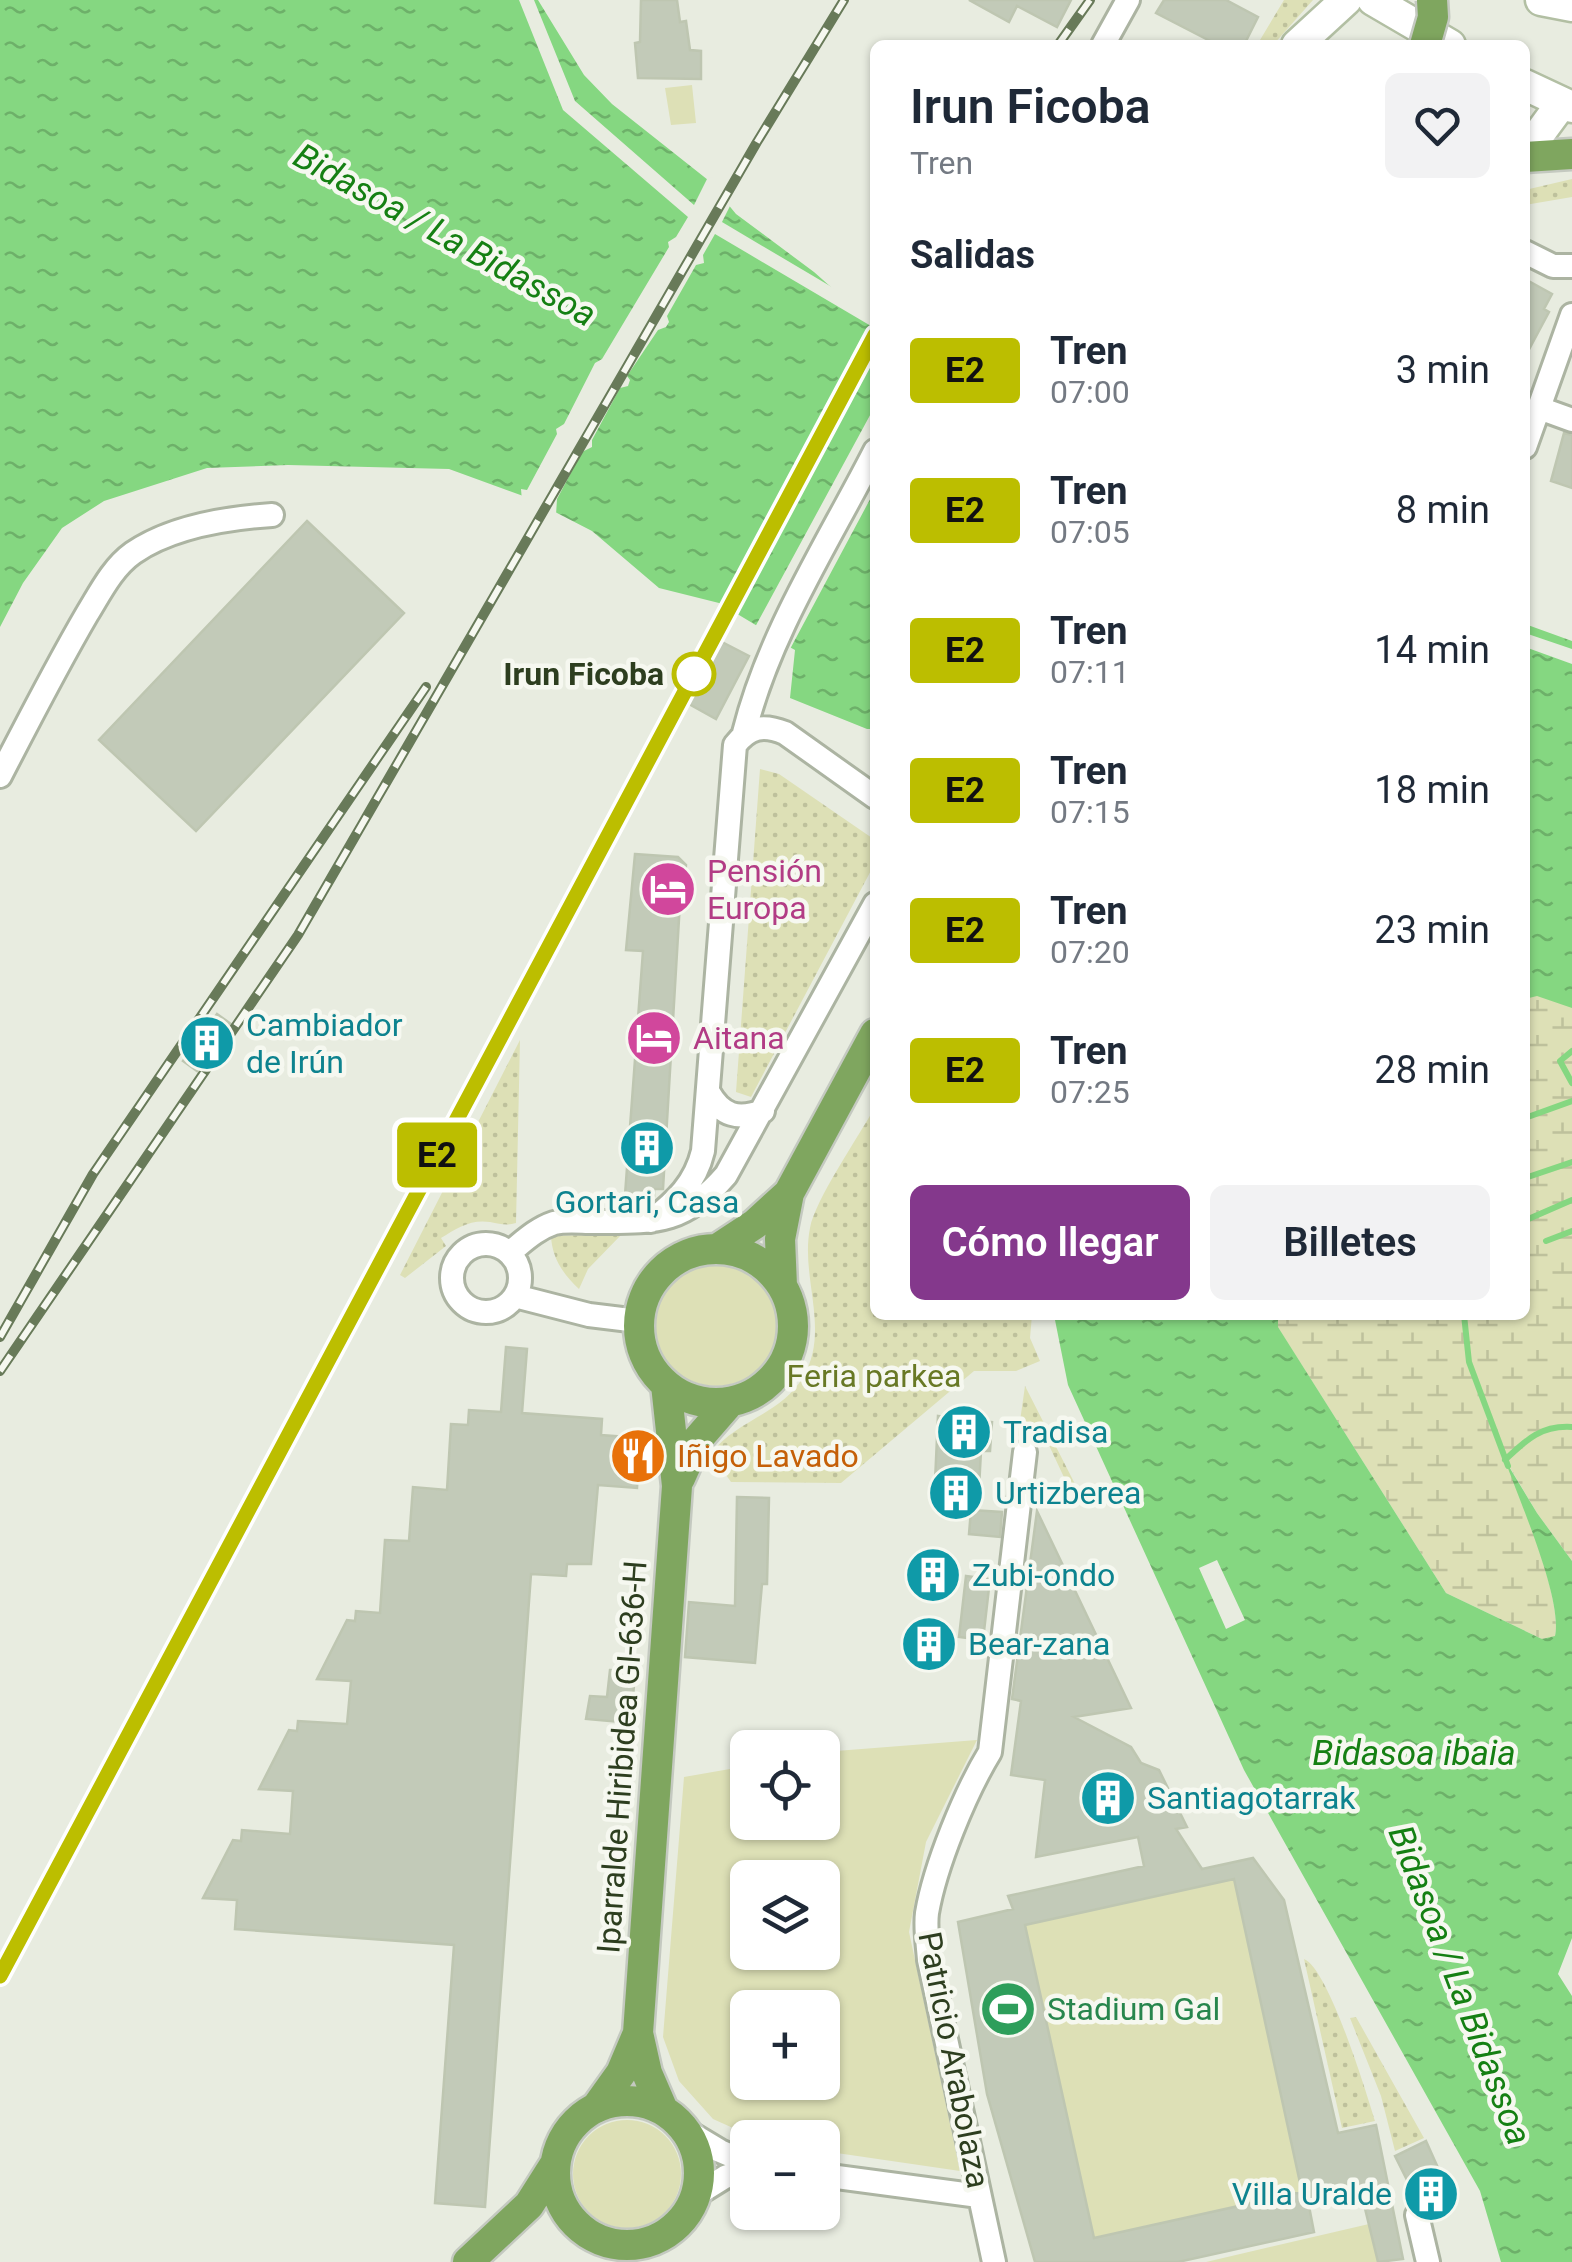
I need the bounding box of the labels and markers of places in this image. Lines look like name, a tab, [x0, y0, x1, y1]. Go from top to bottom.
marker: Irun Ficoba	[673, 653, 715, 695]
place label: Irun Ficoba	[503, 655, 664, 693]
place label: Pensión Europa	[707, 852, 822, 927]
hotel icon: Pensión Europa	[638, 859, 698, 919]
place label: Cambiador de Irún	[246, 1006, 403, 1081]
hotel icon: Aitana	[624, 1008, 684, 1068]
building icon: Cambiador de Irún	[177, 1013, 237, 1073]
place label: Aitana	[693, 1019, 785, 1057]
building icon: Gortari, Casa	[617, 1118, 677, 1178]
place label: Gortari, Casa	[555, 1183, 739, 1221]
building icon: Tradisa	[934, 1402, 994, 1462]
place label: Tradisa	[1003, 1413, 1108, 1451]
restaurant icon: Iñigo Lavado	[608, 1426, 668, 1486]
place label: Iñigo Lavado	[677, 1437, 859, 1475]
building icon: Urtizberea	[926, 1463, 986, 1523]
place label: Urtizberea	[995, 1474, 1141, 1512]
building icon: Zubi-ondo	[903, 1545, 963, 1605]
place label: Zubi-ondo	[972, 1556, 1115, 1594]
building icon: Bear-zana	[899, 1614, 959, 1674]
place label: Bear-zana	[968, 1625, 1110, 1663]
building icon: Santiagotarrak	[1078, 1768, 1138, 1828]
place label: Santiagotarrak	[1147, 1779, 1356, 1817]
sports icon: Stadium Gal	[978, 1979, 1038, 2039]
place label: Stadium Gal	[1047, 1990, 1220, 2028]
building icon: Villa Uralde	[1401, 2164, 1461, 2224]
place label: Villa Uralde	[1232, 2175, 1392, 2213]

